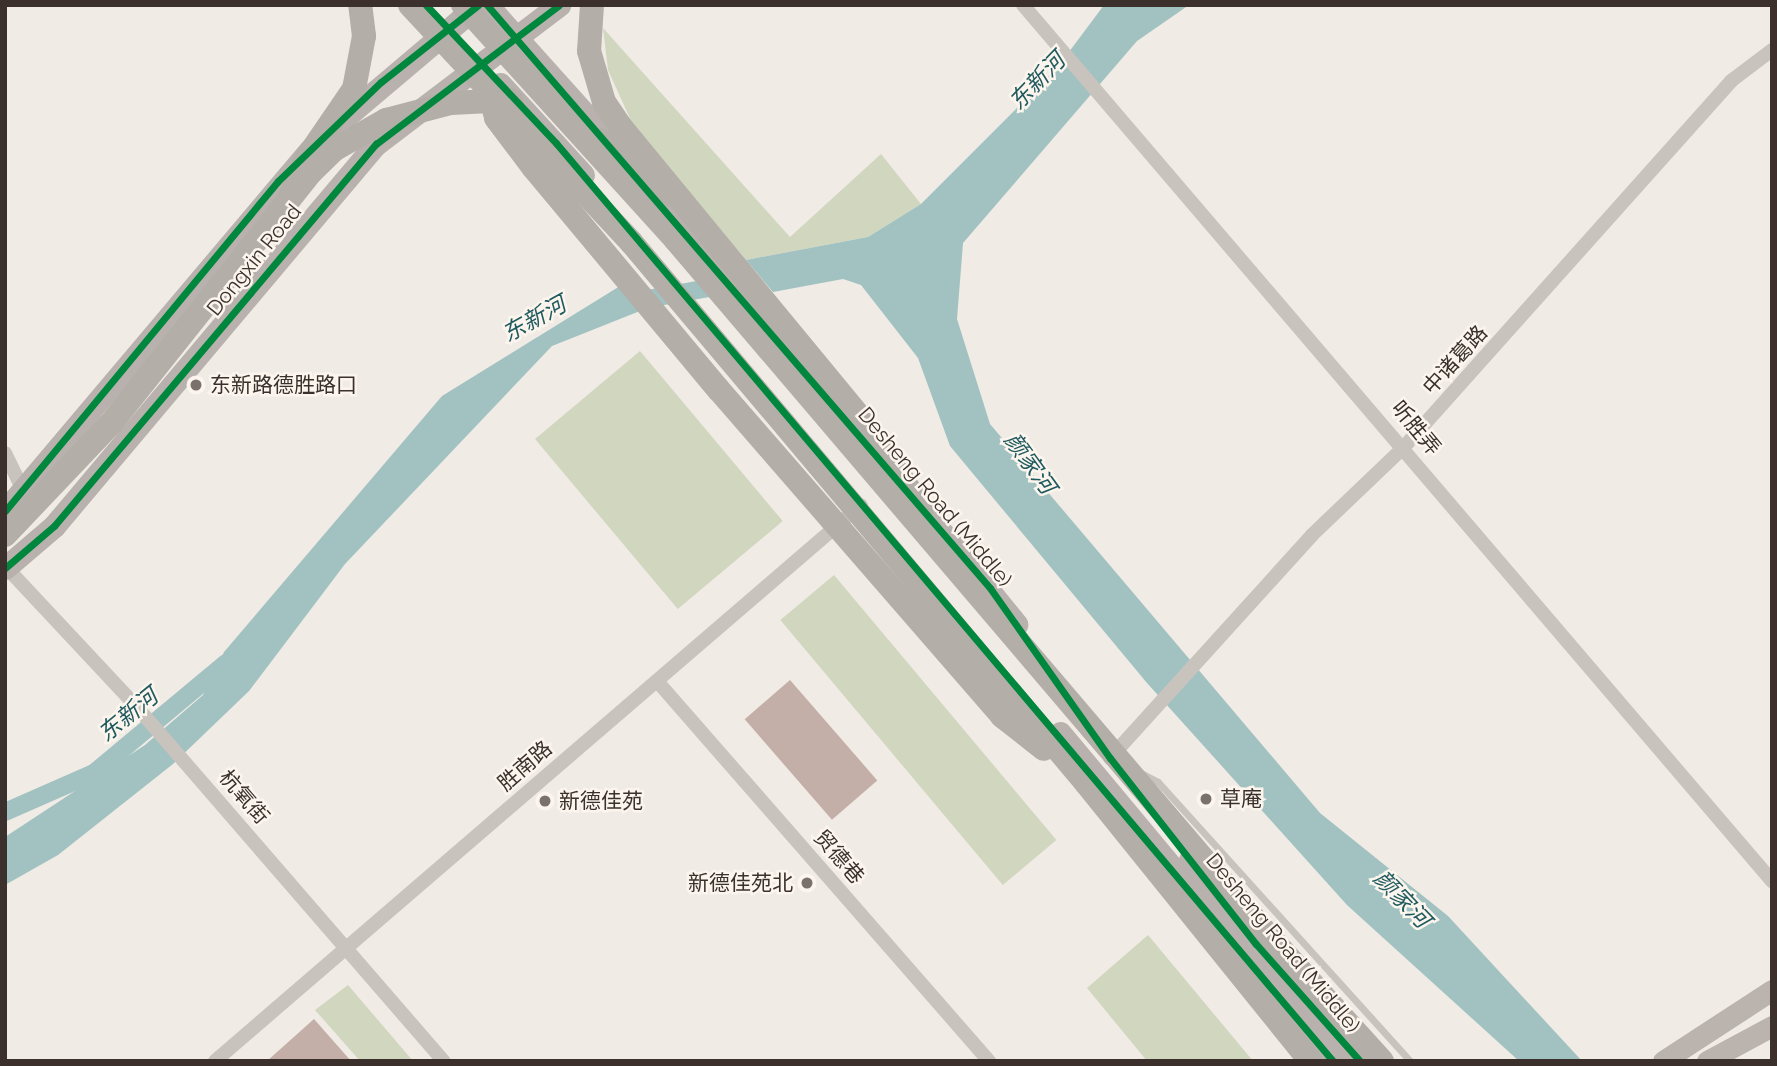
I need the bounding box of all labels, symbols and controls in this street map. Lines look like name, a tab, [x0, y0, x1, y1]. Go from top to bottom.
water label: 东新河	[1003, 47, 1071, 115]
street label: Dongxin Road	[201, 199, 307, 321]
water label: 东新河	[497, 290, 571, 348]
street label: 中诸葛路	[1418, 320, 1492, 400]
place label: 东新路德胜路口	[210, 372, 357, 398]
marker: 东新路德胜路口	[188, 377, 204, 393]
street label: 听胜弄	[1386, 396, 1446, 460]
street label: Desheng Road (Middle)	[853, 402, 1017, 592]
water label: 颜家河	[999, 427, 1061, 499]
water label: 东新河	[93, 683, 163, 747]
street label: 胜南路	[493, 736, 557, 796]
street label: 杭氧街	[214, 765, 274, 829]
place label: 草庵	[1220, 786, 1262, 812]
place label: 新德佳苑	[559, 788, 643, 814]
marker: 草庵	[1198, 791, 1214, 807]
marker: 新德佳苑	[537, 793, 553, 809]
street label: 贸德巷	[809, 825, 869, 889]
street label: Desheng Road (Middle)	[1201, 848, 1365, 1038]
water label: 颜家河	[1368, 865, 1436, 933]
place label: 新德佳苑北	[688, 870, 793, 896]
marker: 新德佳苑北	[799, 875, 815, 891]

